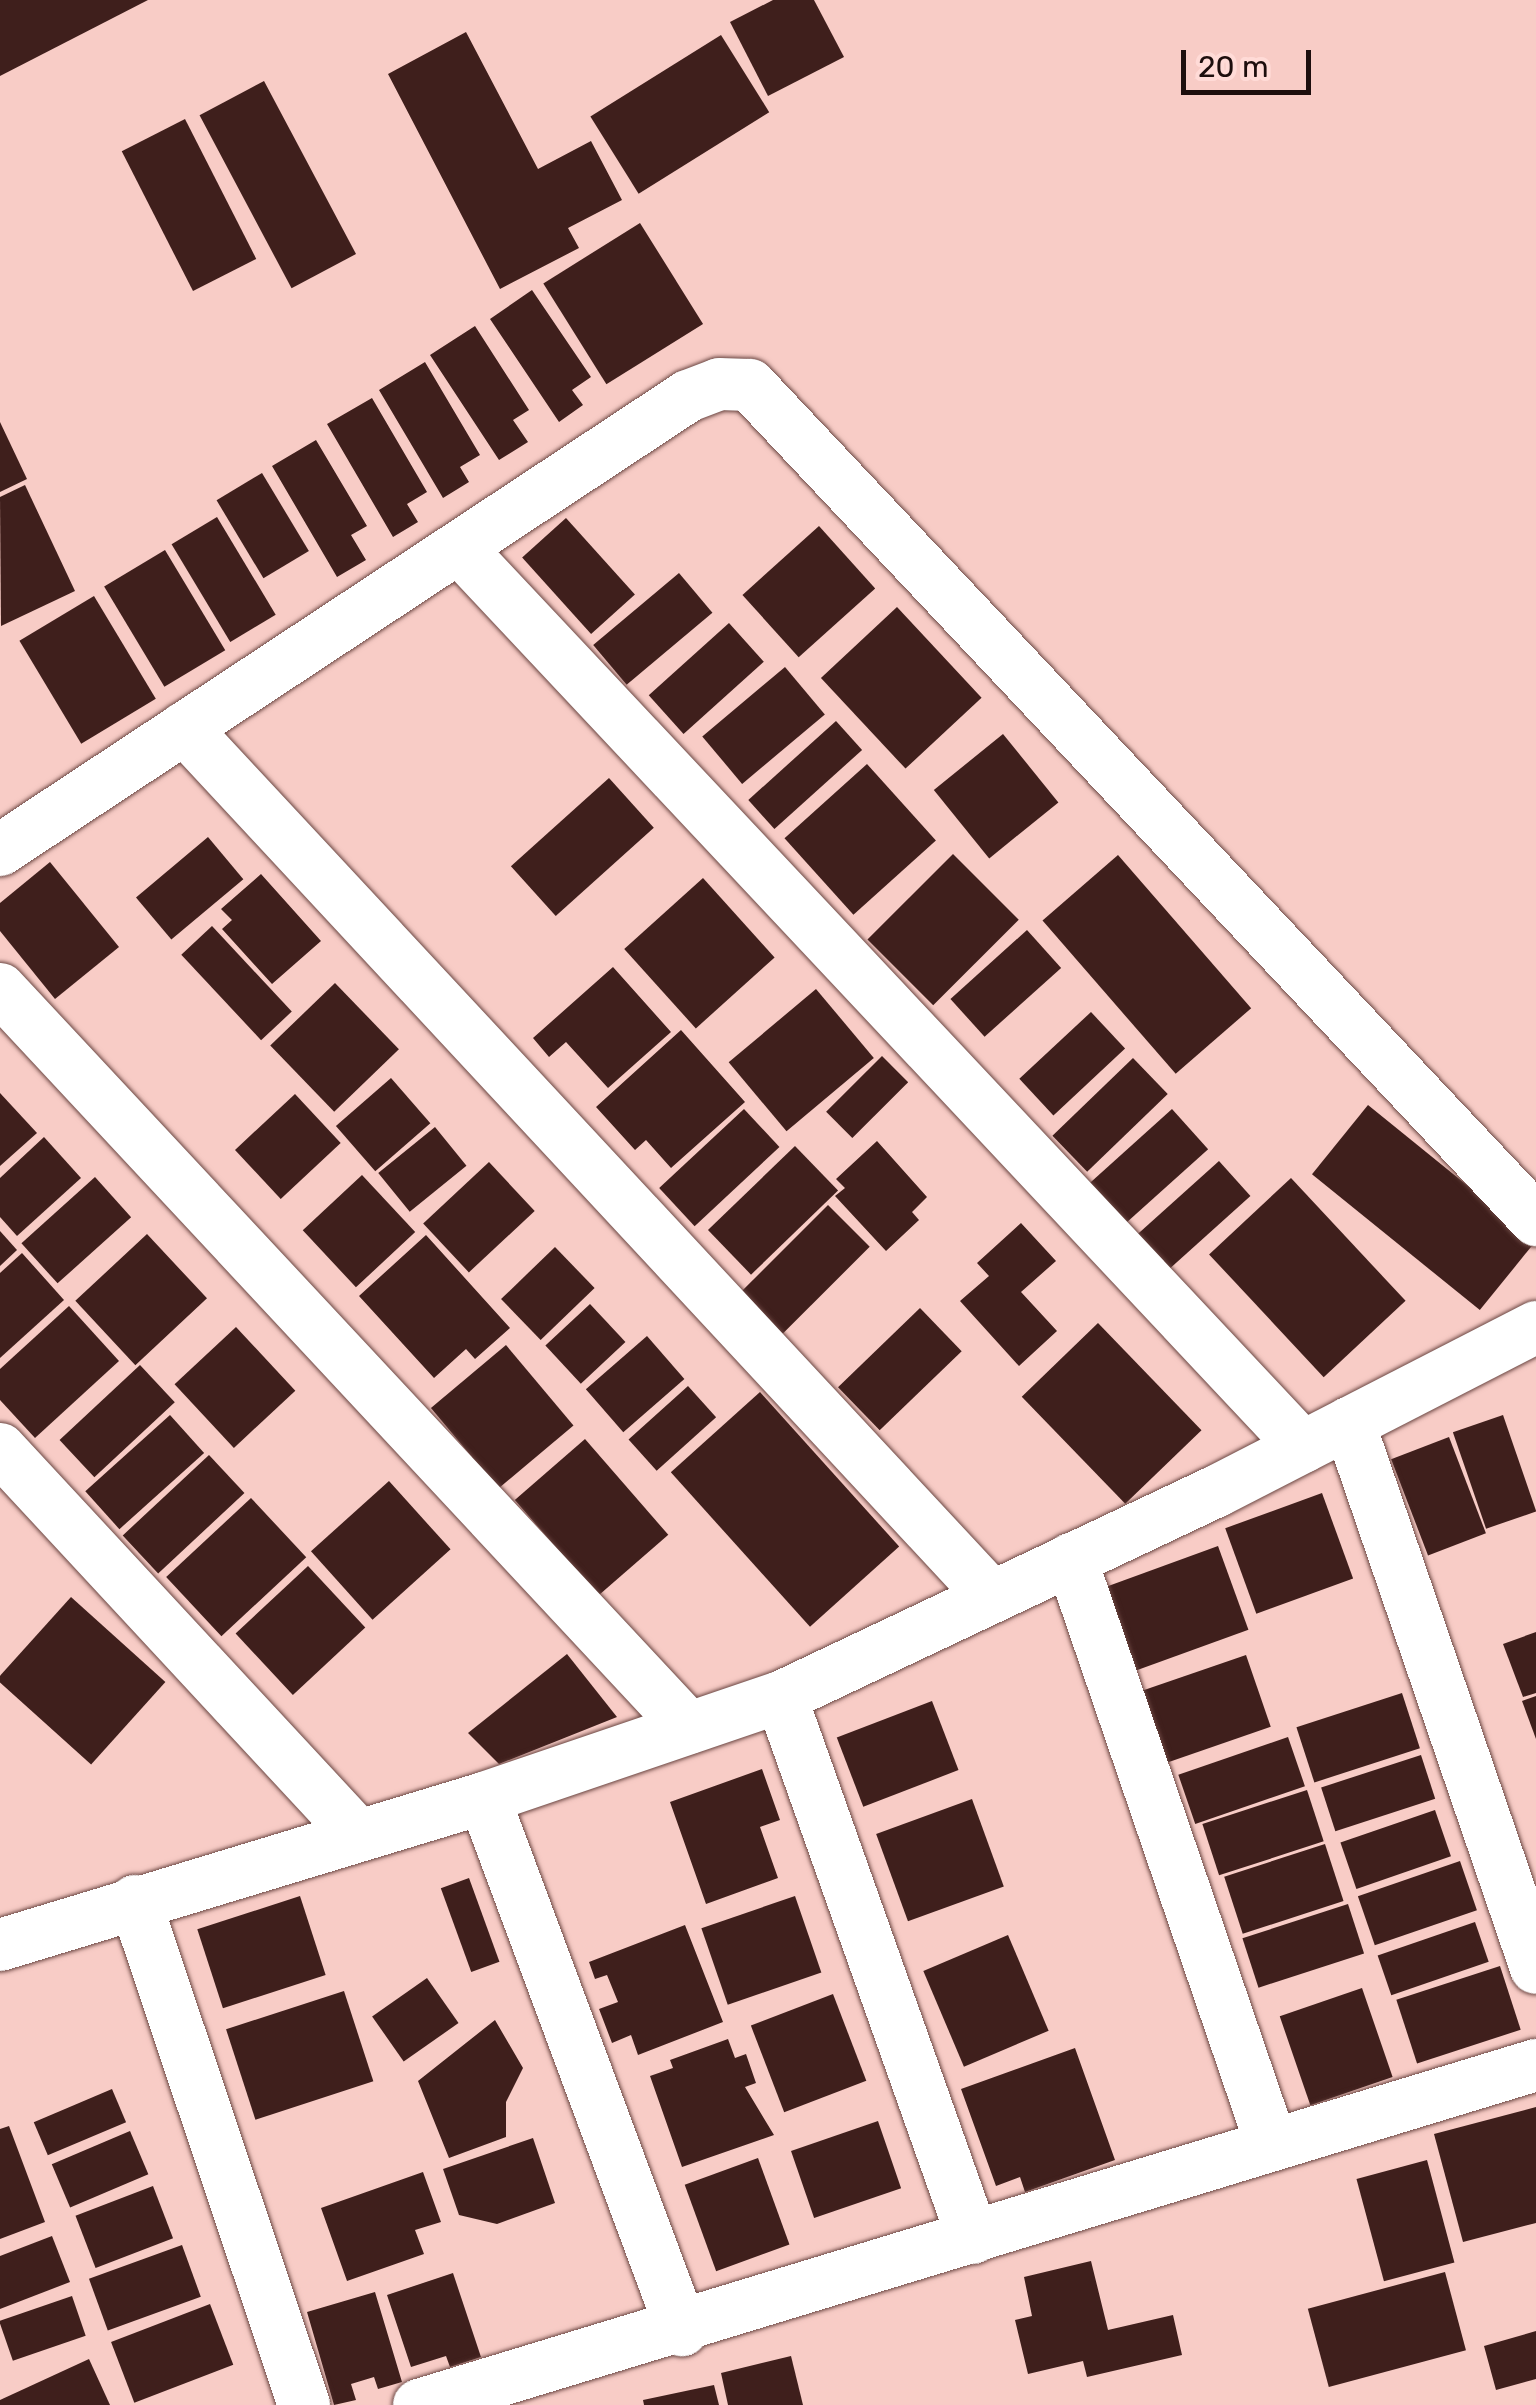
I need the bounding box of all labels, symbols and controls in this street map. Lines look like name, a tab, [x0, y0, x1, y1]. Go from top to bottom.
scale bar	[1186, 30, 1316, 92]
text: 20 m	[1198, 49, 1269, 85]

